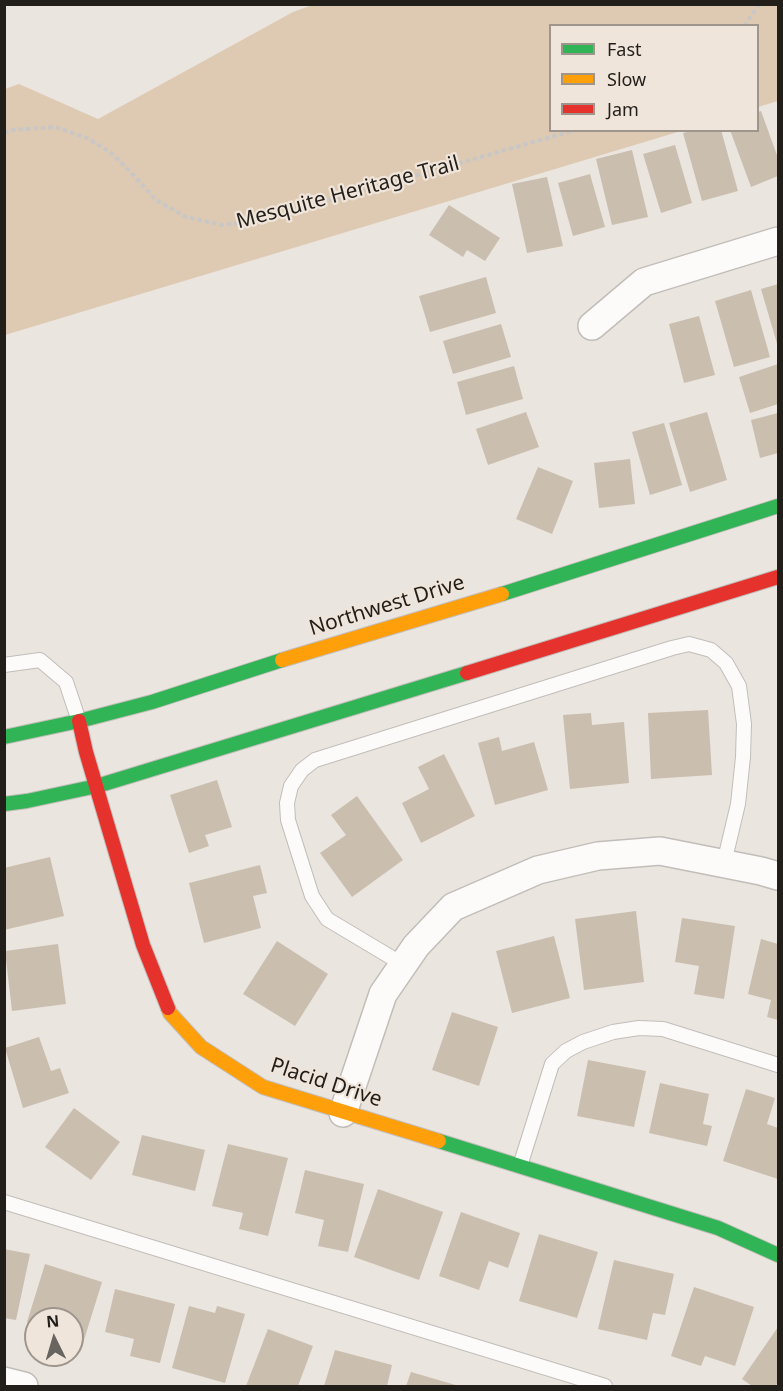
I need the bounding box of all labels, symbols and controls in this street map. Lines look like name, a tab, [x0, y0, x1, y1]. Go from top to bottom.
legend	[549, 24, 759, 132]
text: Fast	[607, 37, 642, 61]
text: Slow	[607, 67, 646, 91]
text: Jam	[607, 97, 639, 121]
street label: Mesquite Heritage Trail	[234, 151, 462, 235]
street label: Northwest Drive	[306, 570, 468, 642]
street label: Placid Drive	[267, 1053, 385, 1113]
north arrow	[24, 1307, 84, 1367]
text: N	[45, 1310, 60, 1333]

